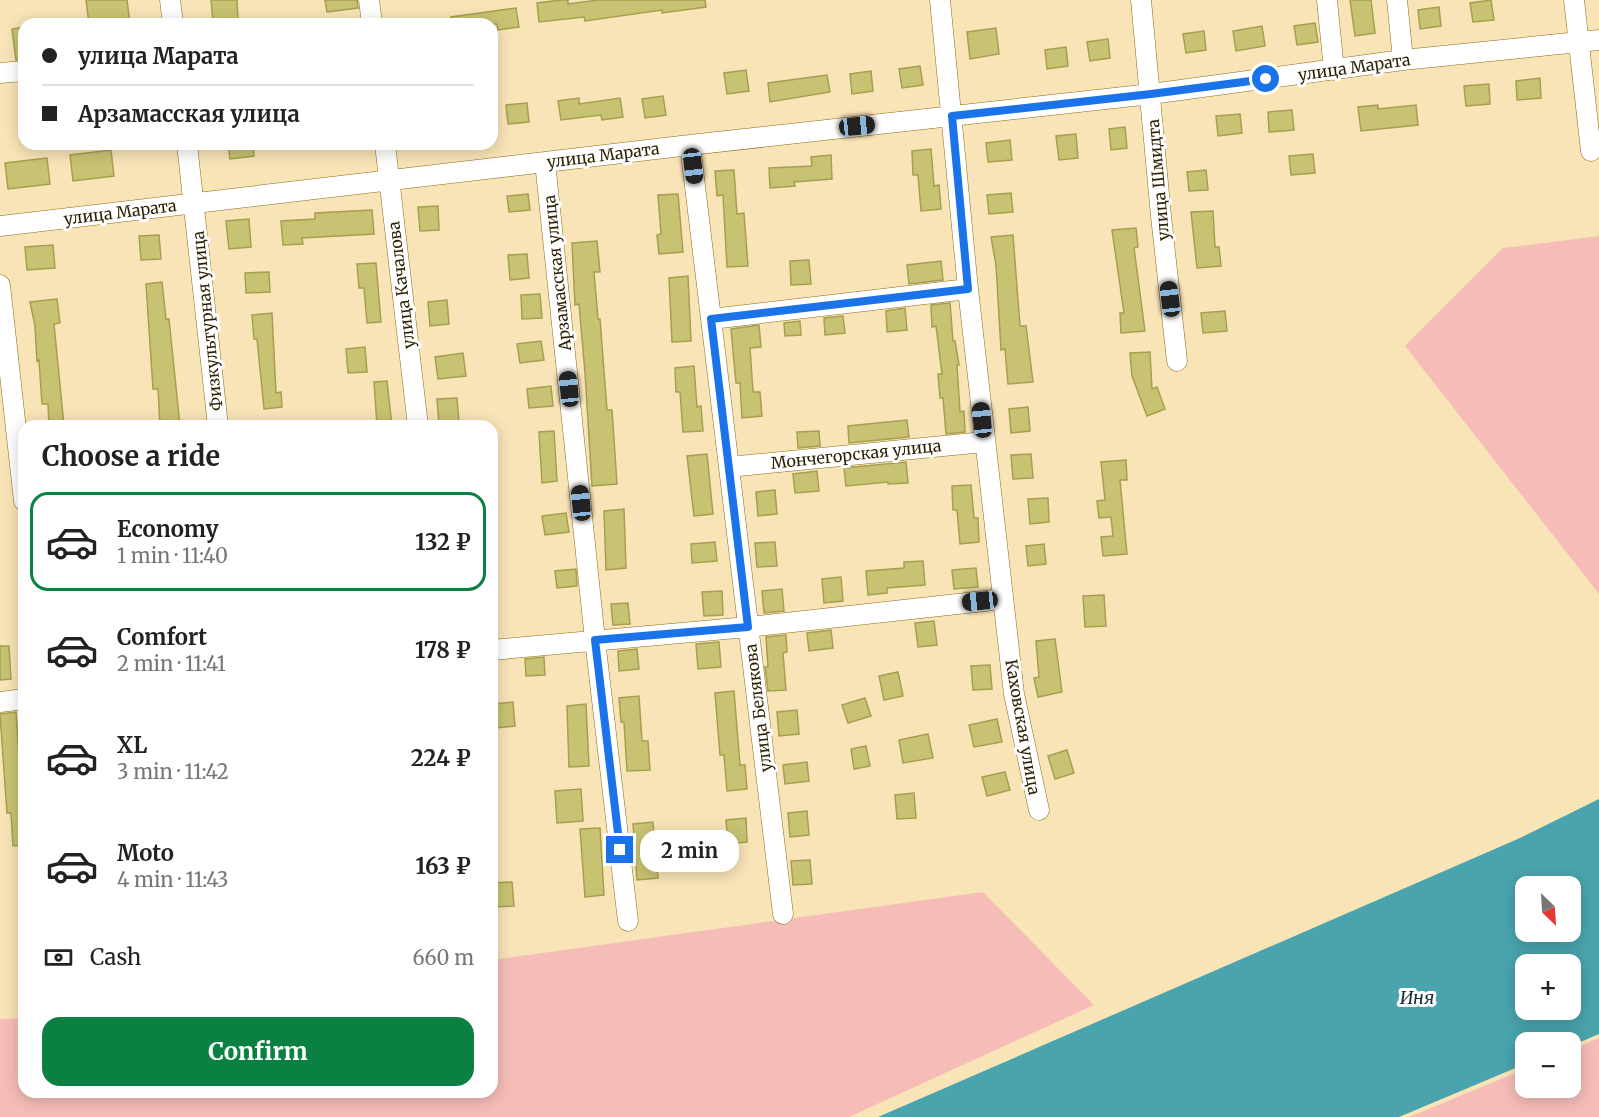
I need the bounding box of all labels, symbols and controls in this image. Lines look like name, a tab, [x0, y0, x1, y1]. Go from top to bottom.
text: улица Марата	[78, 42, 239, 70]
street label: улица Марата	[1296, 49, 1412, 85]
route start	[1252, 65, 1279, 92]
text: Арзамасская улица	[78, 100, 300, 128]
car	[838, 115, 876, 137]
street label: улица Шмидта	[1143, 118, 1173, 242]
street label: улица Марата	[545, 138, 661, 172]
car	[682, 147, 704, 185]
street label: Арзамасская улица	[539, 194, 575, 353]
street label: улица Марата	[62, 195, 178, 229]
street label: улица Качалова	[383, 220, 419, 350]
street label: Физкультурная улица	[188, 230, 226, 412]
car	[1159, 280, 1181, 318]
car	[558, 370, 580, 408]
car	[971, 401, 993, 439]
street label: Мончегорская улица	[770, 435, 943, 473]
text: Choose a ride	[42, 439, 220, 473]
car	[570, 484, 592, 522]
icon: car	[45, 515, 99, 569]
text: Economy	[117, 515, 218, 543]
text: 132 ₽	[415, 528, 471, 556]
text: 1 min · 11:40	[117, 543, 228, 568]
car	[961, 590, 999, 612]
icon: car	[45, 623, 99, 677]
text: Comfort	[117, 623, 207, 651]
text: 178 ₽	[415, 636, 471, 664]
street label: улица Белякова	[740, 642, 776, 773]
text: 2 min · 11:41	[117, 651, 226, 676]
street label: Каховская улица	[1001, 658, 1045, 797]
icon: car	[45, 731, 99, 785]
text: XL	[117, 731, 147, 759]
text: 224 ₽	[411, 744, 471, 772]
text: 3 min · 11:42	[117, 759, 229, 784]
callout: 2 min	[641, 829, 740, 871]
route end	[606, 836, 633, 863]
text: 2 min	[661, 838, 718, 863]
icon: car	[45, 839, 99, 893]
text: Moto	[117, 839, 174, 867]
text: 163 ₽	[416, 852, 471, 880]
text: 4 min · 11:43	[117, 867, 228, 892]
north arrow	[1515, 876, 1581, 942]
map controls	[1515, 876, 1581, 1098]
icon: cash	[42, 941, 75, 974]
text: Cash	[90, 943, 141, 971]
text: 660 m	[412, 945, 474, 970]
button: +	[1515, 954, 1581, 1020]
water label: Иня	[1400, 986, 1434, 1009]
button: Confirm	[42, 1017, 474, 1086]
button: −	[1515, 1032, 1581, 1098]

